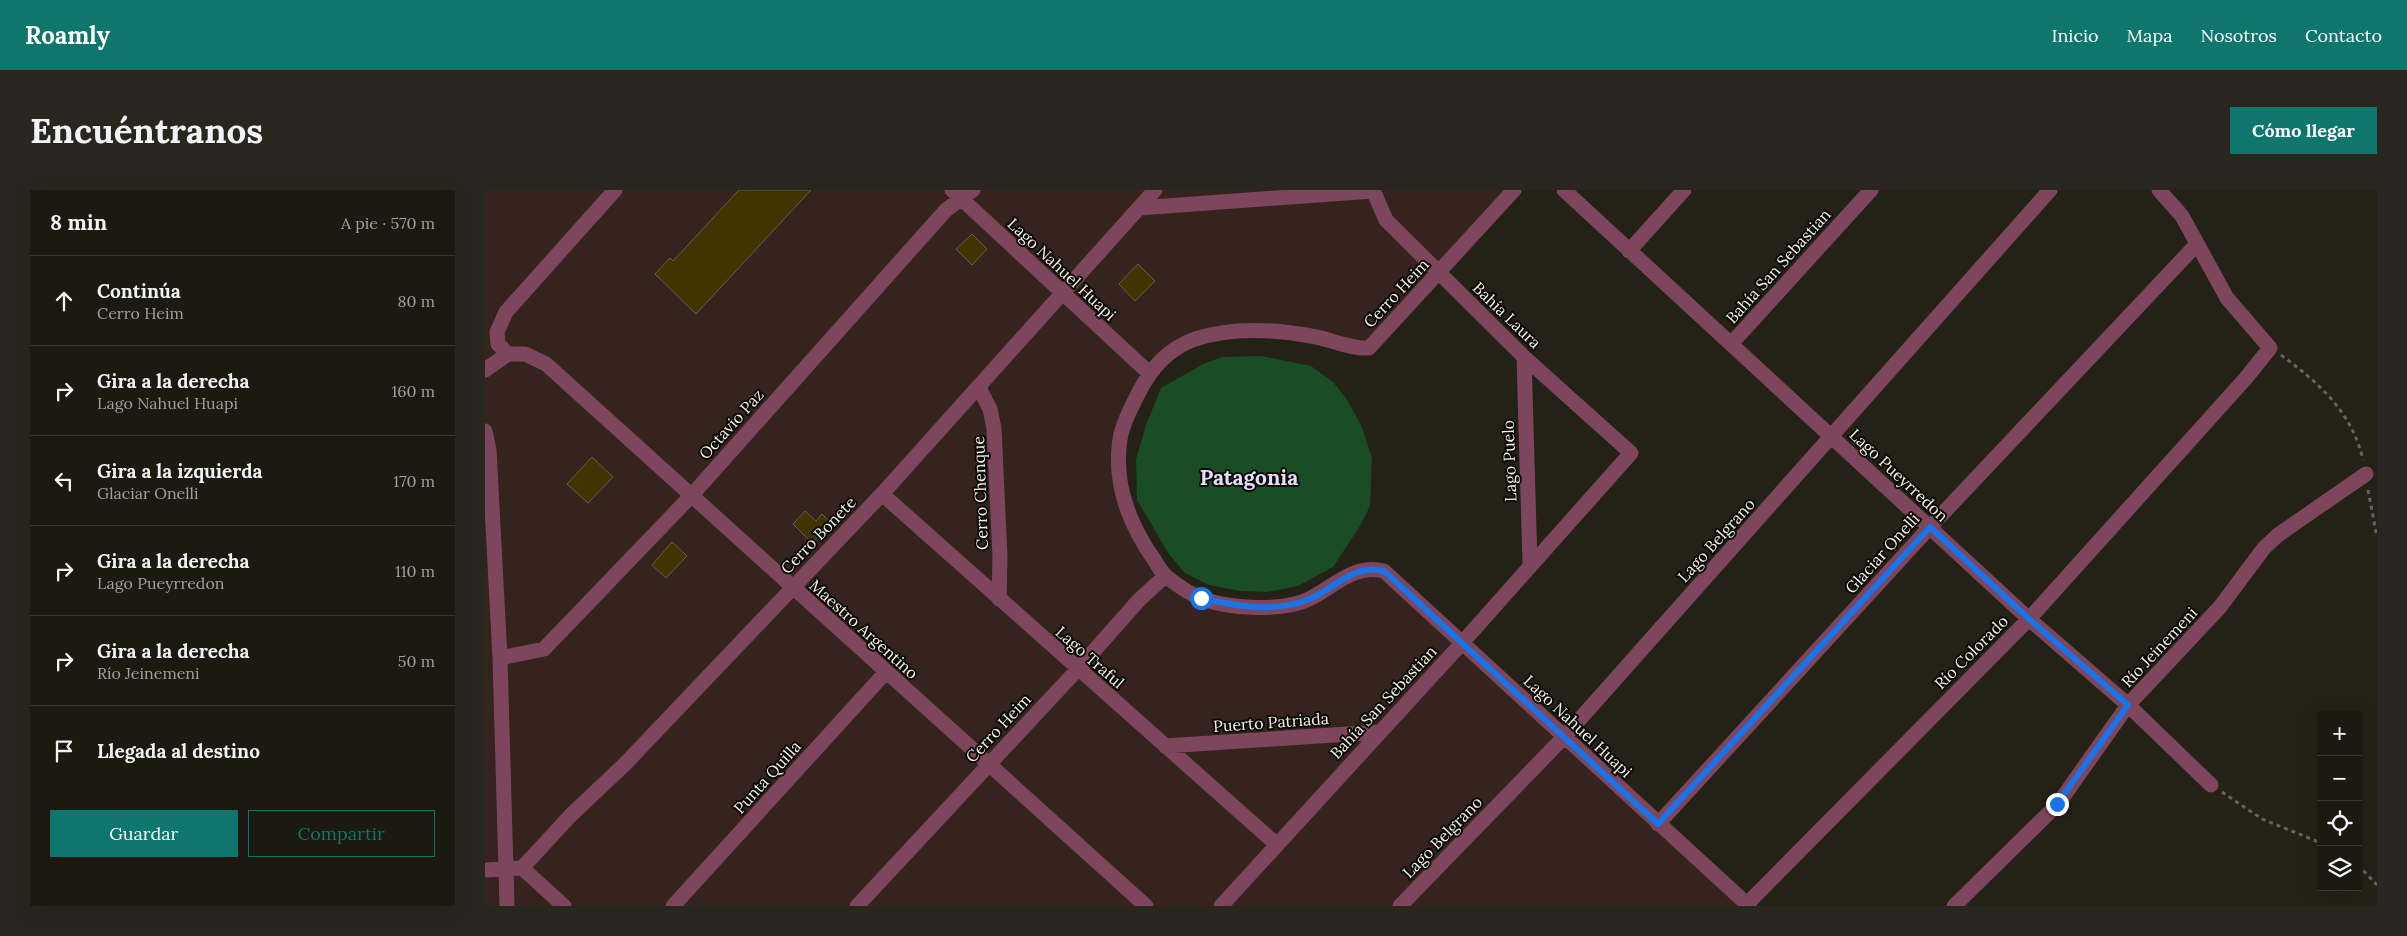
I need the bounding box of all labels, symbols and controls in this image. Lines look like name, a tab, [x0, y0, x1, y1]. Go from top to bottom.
text: Roamly	[25, 20, 110, 51]
text: Inicio	[2052, 24, 2099, 47]
text: Mapa	[2127, 24, 2172, 47]
text: Nosotros	[2200, 24, 2277, 47]
text: Contacto	[2305, 24, 2382, 47]
button: Cómo llegar	[2230, 107, 2377, 154]
text: Encuéntranos	[30, 108, 263, 153]
street label: Bahía San Sebastian	[1721, 204, 1835, 327]
text: 8 min	[50, 209, 107, 236]
text: A pie · 570 m	[341, 213, 435, 233]
street label: Lago Nahuel Huapi	[1004, 214, 1120, 324]
street label: Cerro Heim	[1359, 254, 1433, 332]
street label: Bahía Laura	[1469, 278, 1545, 352]
text: Continúa	[97, 279, 181, 303]
icon: ahead	[50, 287, 78, 315]
text: 80 m	[398, 291, 435, 311]
text: Cerro Heim	[97, 303, 184, 323]
text: Gira a la derecha	[97, 369, 250, 393]
icon: right	[50, 377, 78, 405]
text: 160 m	[391, 381, 435, 401]
street label: Octavio Paz	[694, 385, 768, 463]
text: Lago Nahuel Huapi	[97, 393, 238, 413]
street label: Lago Puelo	[1498, 420, 1520, 502]
street label: Lago Pueyrredon	[1846, 424, 1953, 526]
street label: Cerro Chenque	[968, 435, 992, 550]
text: Gira a la izquierda	[97, 459, 263, 483]
district label: Patagonia	[1200, 464, 1298, 491]
icon: left	[50, 467, 78, 495]
text: 170 m	[393, 471, 435, 491]
text: Glaciar Onelli	[97, 483, 198, 503]
street label: Cerro Bonete	[776, 492, 860, 578]
street label: Lago Belgrano	[1673, 494, 1759, 586]
street label: Glaciar Onelli	[1841, 509, 1923, 597]
text: Gira a la derecha	[97, 549, 250, 573]
icon: right	[50, 557, 78, 585]
text: 110 m	[395, 561, 435, 581]
text: Lago Pueyrredon	[97, 573, 224, 593]
street label: Maestro Argentino	[806, 575, 922, 683]
route start	[1190, 587, 1213, 610]
street label: Río Jeinemeni	[2117, 603, 2201, 691]
street label: Río Colorado	[1930, 611, 2012, 693]
street label: Lago Traful	[1052, 622, 1128, 692]
text: Gira a la derecha	[97, 639, 250, 663]
street label: Bahía San Sebastian	[1325, 641, 1441, 763]
icon: right	[50, 647, 78, 675]
text: 50 m	[398, 651, 435, 671]
text: Río Jeinemeni	[97, 663, 200, 683]
street label: Lago Nahuel Huapi	[1520, 671, 1636, 781]
street label: Cerro Heim	[961, 689, 1035, 767]
street label: Puerto Patriada	[1212, 708, 1330, 736]
map controls	[2317, 711, 2362, 891]
button: +	[2317, 711, 2362, 756]
street label: Punta Quilla	[729, 736, 805, 818]
icon: arrive	[50, 737, 78, 765]
text: Llegada al destino	[97, 739, 260, 763]
button: −	[2317, 756, 2362, 801]
street label: Lago Belgrano	[1398, 792, 1486, 882]
route end	[2046, 793, 2069, 816]
button: locate	[2317, 801, 2362, 846]
button: Guardar	[50, 810, 238, 857]
button: Compartir	[248, 810, 435, 857]
button: layers	[2317, 846, 2362, 891]

